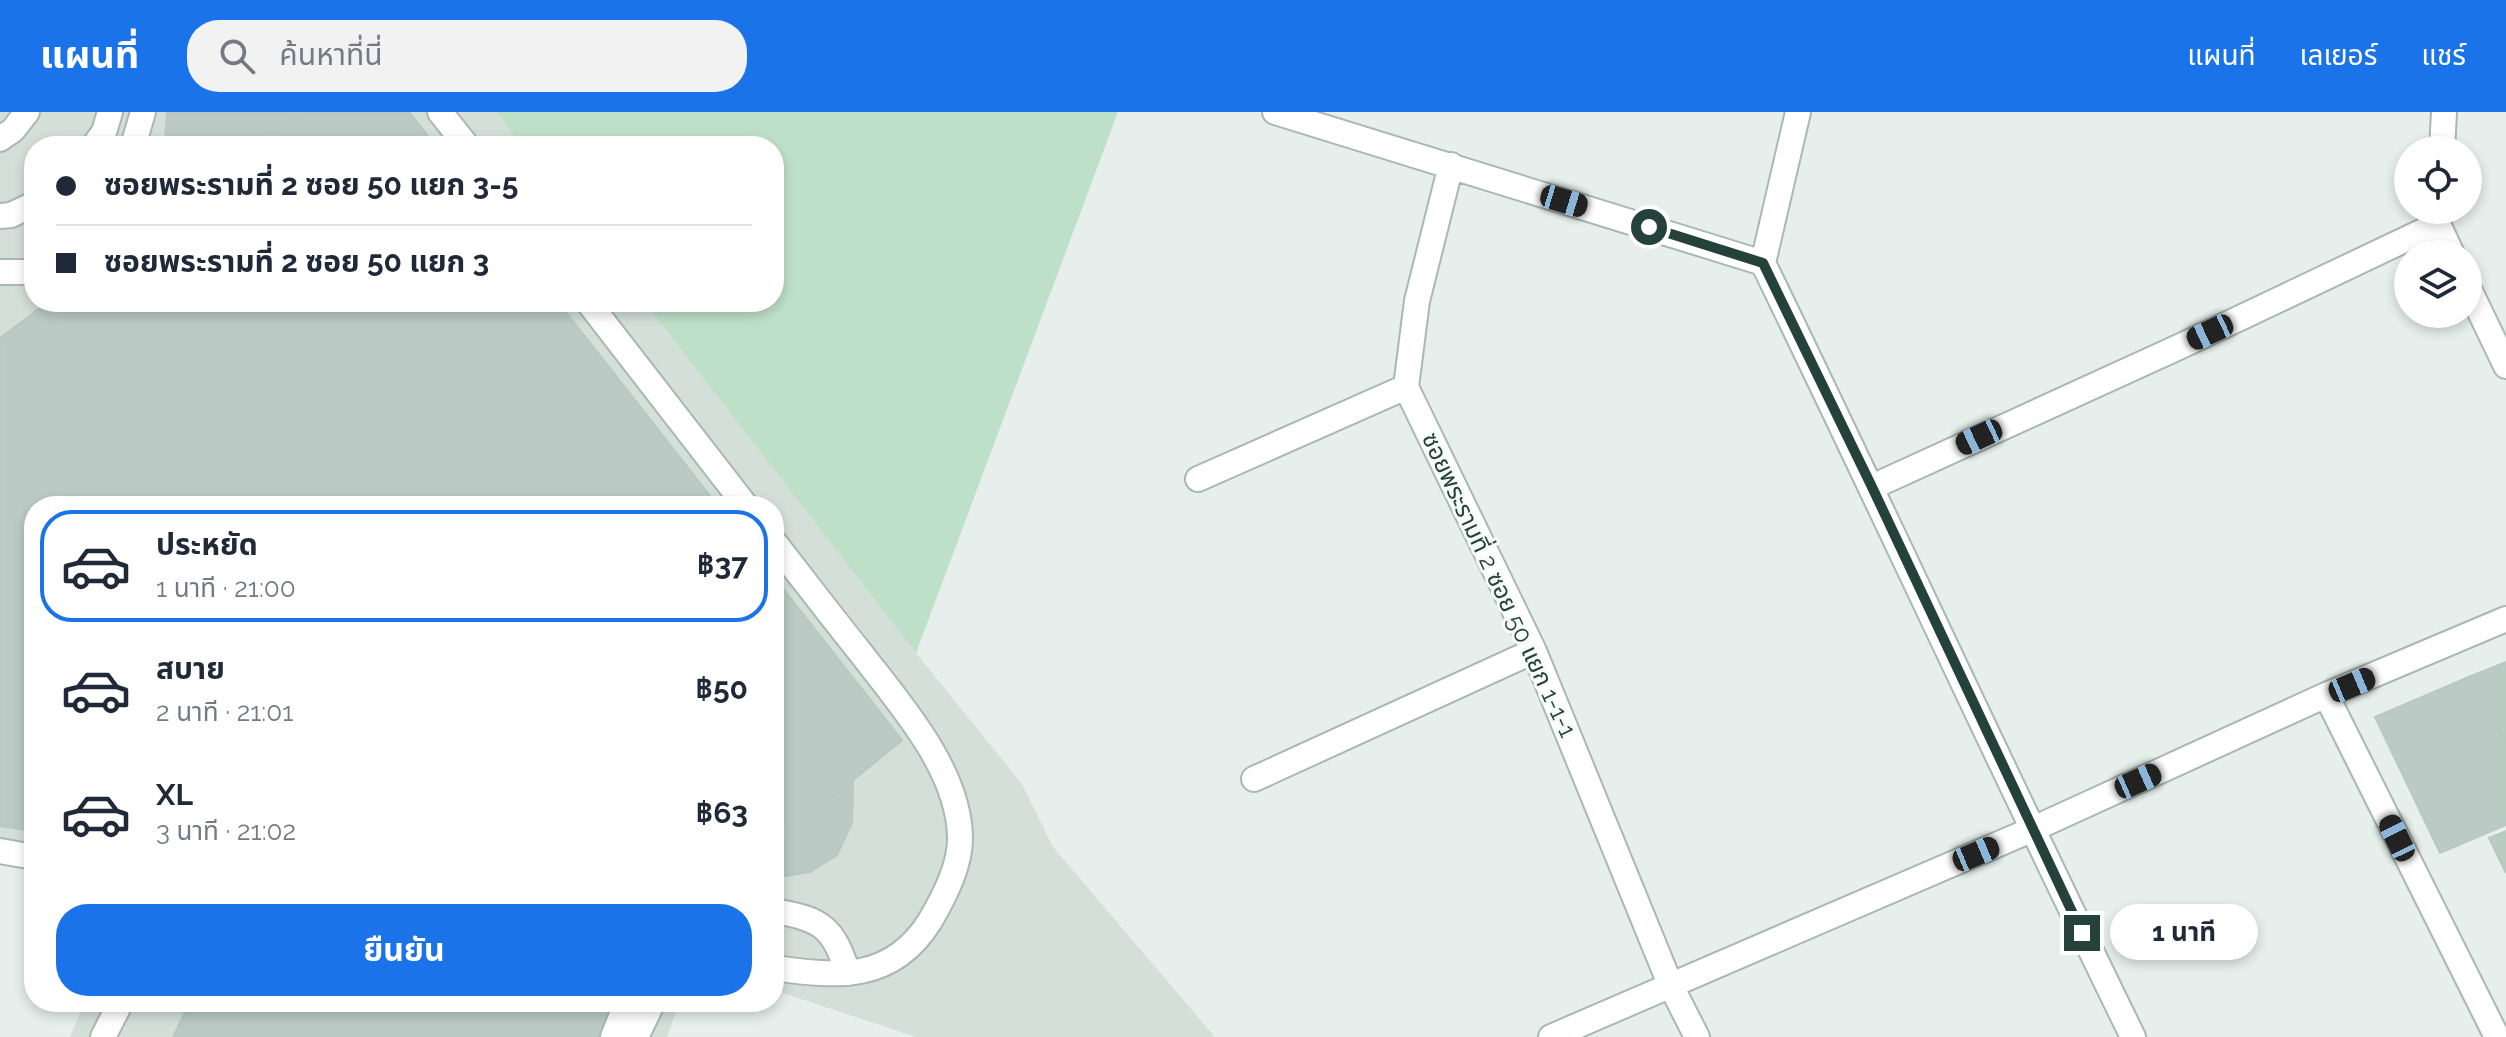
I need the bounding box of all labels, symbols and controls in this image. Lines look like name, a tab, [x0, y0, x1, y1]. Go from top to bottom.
search box	[187, 20, 747, 92]
text: แผนที่	[40, 32, 139, 77]
icon: search	[215, 34, 259, 78]
text: ค้นหาที่นี่	[279, 37, 383, 72]
text: แผนที่	[2187, 39, 2256, 72]
text: เลเยอร์	[2300, 39, 2377, 72]
text: แชร์	[2421, 39, 2466, 72]
map controls	[2394, 136, 2482, 328]
button: locate	[2394, 136, 2482, 224]
text: ซอยพระรามที่ 2 ซอย 50 แยก 3-5	[104, 167, 518, 202]
car	[1538, 183, 1590, 219]
route start	[1631, 209, 1667, 245]
button: layers	[2394, 240, 2482, 328]
text: ซอยพระรามที่ 2 ซอย 50 แยก 3	[104, 244, 489, 279]
car	[2183, 311, 2237, 353]
car	[1952, 416, 2006, 458]
street label: ซอยพระรามที่ 2 ซอย 50 แยก 1-1-1	[1416, 427, 1585, 742]
text: ประหยัด	[156, 527, 258, 562]
icon: car	[60, 530, 132, 602]
text: ฿37	[697, 547, 748, 582]
text: 1 นาที · 21:00	[156, 573, 296, 603]
text: สบาย	[156, 651, 225, 686]
icon: car	[60, 654, 132, 726]
car	[2325, 665, 2379, 705]
text: ฿50	[696, 671, 748, 706]
text: 2 นาที · 21:01	[156, 697, 293, 727]
car	[2111, 760, 2165, 802]
text: XL	[156, 777, 193, 812]
icon: car	[60, 778, 132, 850]
text: ฿63	[696, 795, 748, 830]
car	[2376, 811, 2418, 865]
text: 3 นาที · 21:02	[156, 816, 296, 846]
car	[1949, 834, 2003, 874]
button: ยืนยัน	[56, 904, 752, 996]
callout: 1 นาที	[2110, 905, 2258, 961]
route end	[2064, 915, 2100, 951]
text: 1 นาที	[2152, 917, 2216, 947]

